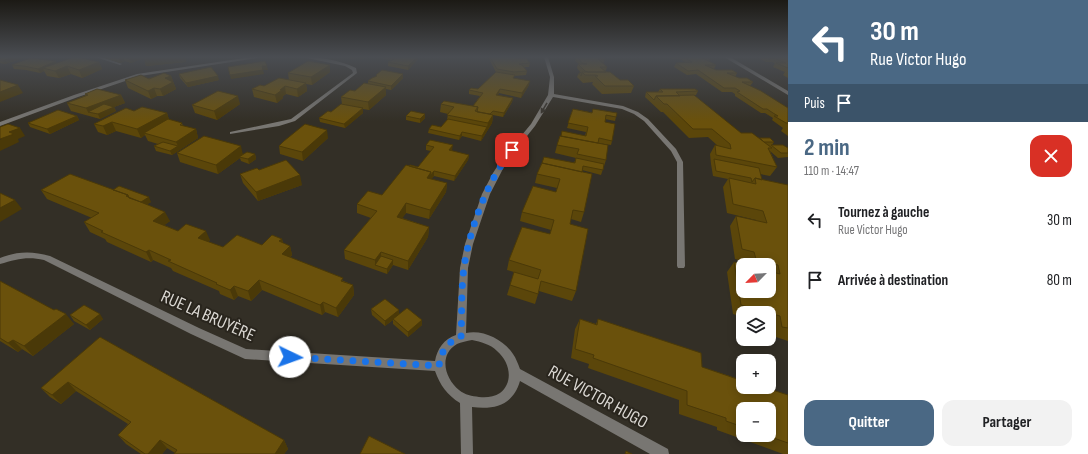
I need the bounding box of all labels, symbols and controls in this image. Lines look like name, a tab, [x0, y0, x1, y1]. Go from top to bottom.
text: 30 m	[870, 15, 919, 48]
icon: left	[804, 16, 856, 68]
text: Rue Victor Hugo	[870, 49, 967, 70]
icon: arrive	[833, 92, 855, 114]
text: Puis	[804, 94, 825, 113]
one-way arrow	[541, 102, 548, 114]
pin	[495, 133, 529, 167]
text: 2 min	[804, 133, 850, 162]
button: close	[1030, 135, 1072, 177]
icon: arrive	[501, 139, 523, 161]
text: 110 m · 14:47	[804, 163, 859, 179]
text: Tournez à gauche	[838, 203, 929, 222]
icon: left	[804, 209, 826, 231]
text: 30 m	[1047, 211, 1072, 230]
text: Rue Victor Hugo	[838, 222, 908, 238]
north arrow	[736, 258, 776, 298]
map controls	[736, 258, 776, 442]
icon: arrive	[804, 269, 826, 291]
text: Arrivée à destination	[838, 271, 948, 290]
text: 80 m	[1047, 271, 1072, 290]
street label: RUE LA BRUYÈRE	[158, 286, 258, 346]
button: layers	[736, 306, 776, 346]
position arrow	[269, 336, 311, 378]
button: +	[736, 354, 776, 394]
street label: RUE VICTOR HUGO	[544, 361, 652, 433]
button: Quitter	[804, 400, 934, 446]
button: Partager	[942, 400, 1072, 446]
button: −	[736, 402, 776, 442]

